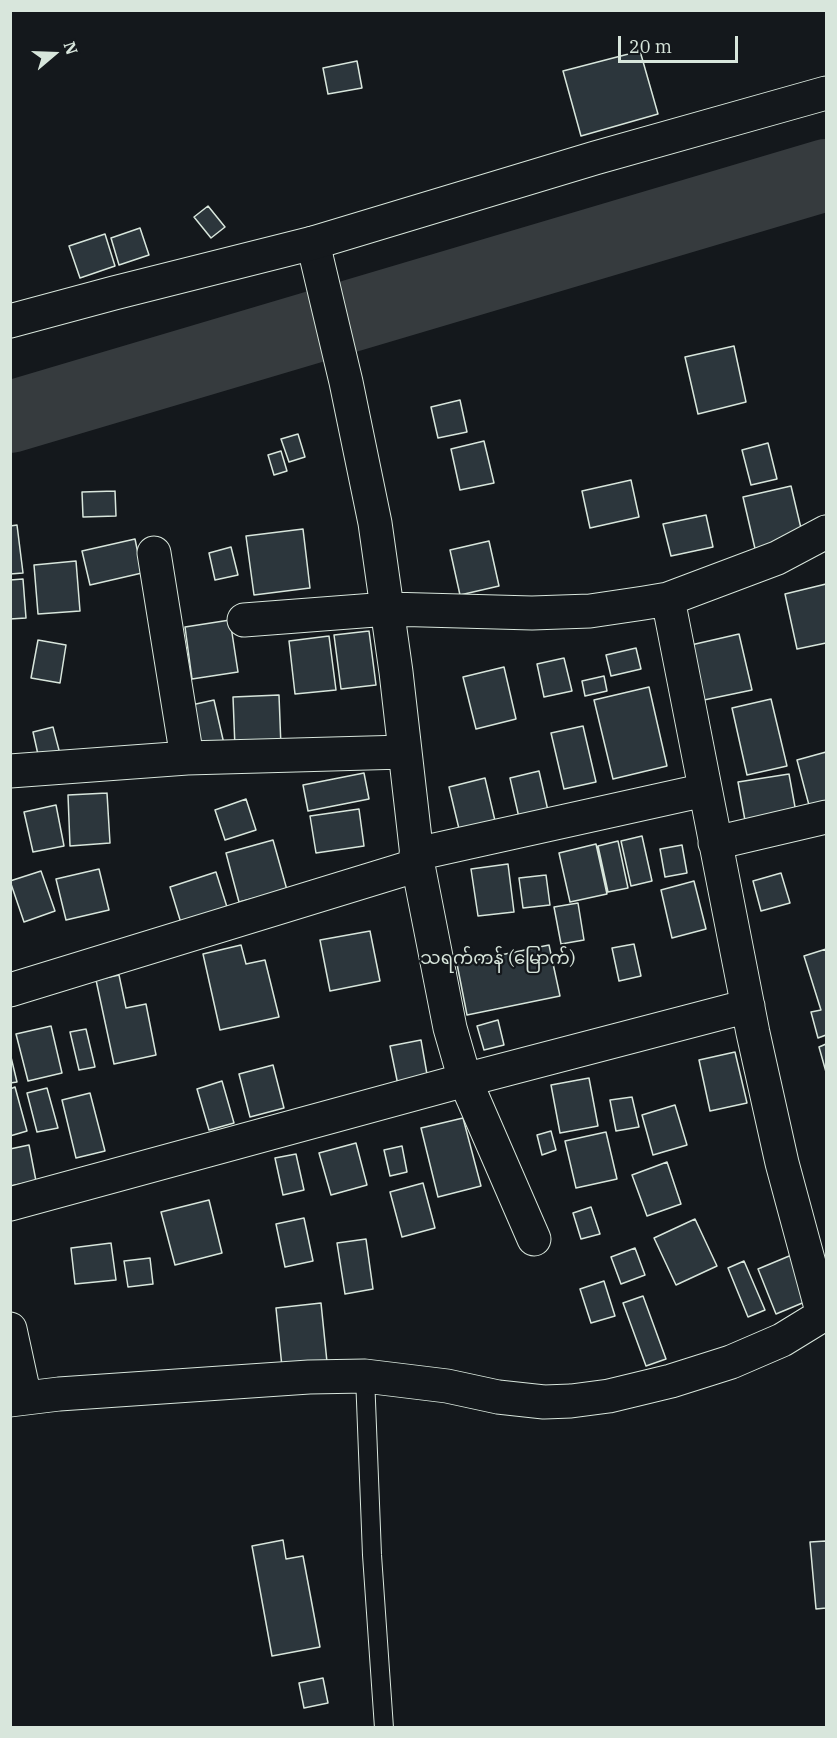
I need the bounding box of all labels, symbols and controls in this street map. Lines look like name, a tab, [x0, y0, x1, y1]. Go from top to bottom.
north arrow	[24, 24, 84, 84]
scale bar	[621, 24, 741, 62]
text: 20 m	[629, 35, 672, 58]
text: N	[60, 39, 83, 57]
district label: သရက်ကန် (မြောက်)	[420, 948, 576, 970]

